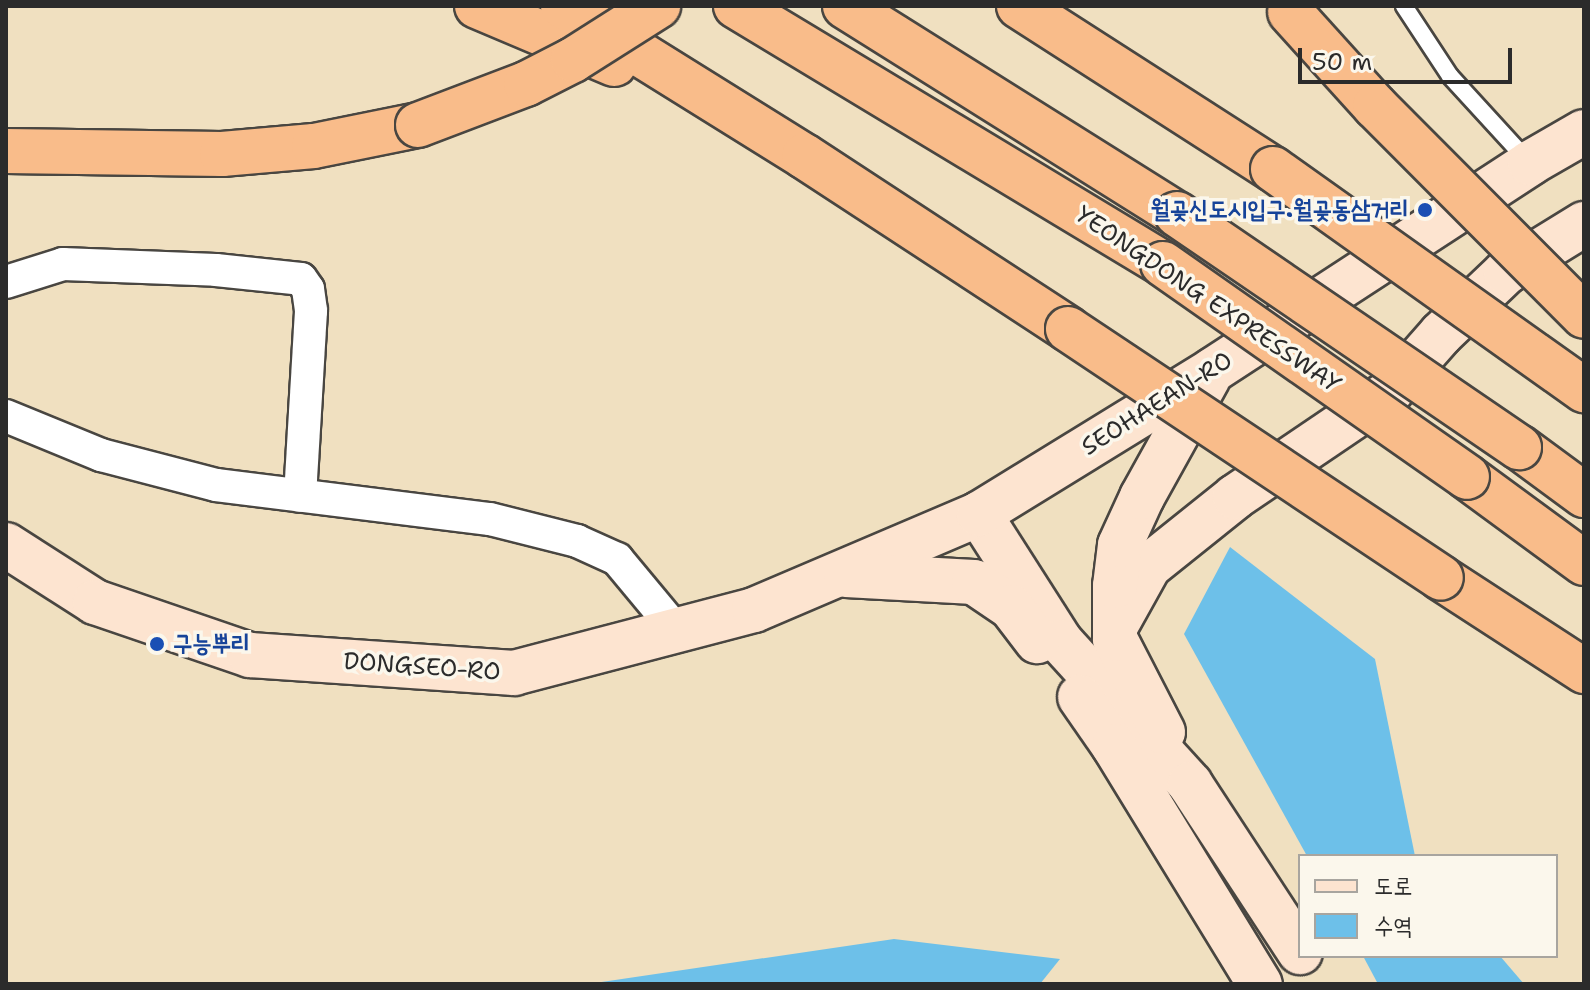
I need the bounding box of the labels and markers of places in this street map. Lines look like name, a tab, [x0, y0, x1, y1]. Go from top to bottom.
place label: 월곶신도시입구.월곶동삼거리	[1150, 196, 1409, 224]
marker: 월곶신도시입구.월곶동삼거리	[1416, 201, 1434, 219]
place label: 구능뿌리	[173, 630, 250, 658]
marker: 구능뿌리	[148, 635, 166, 653]

